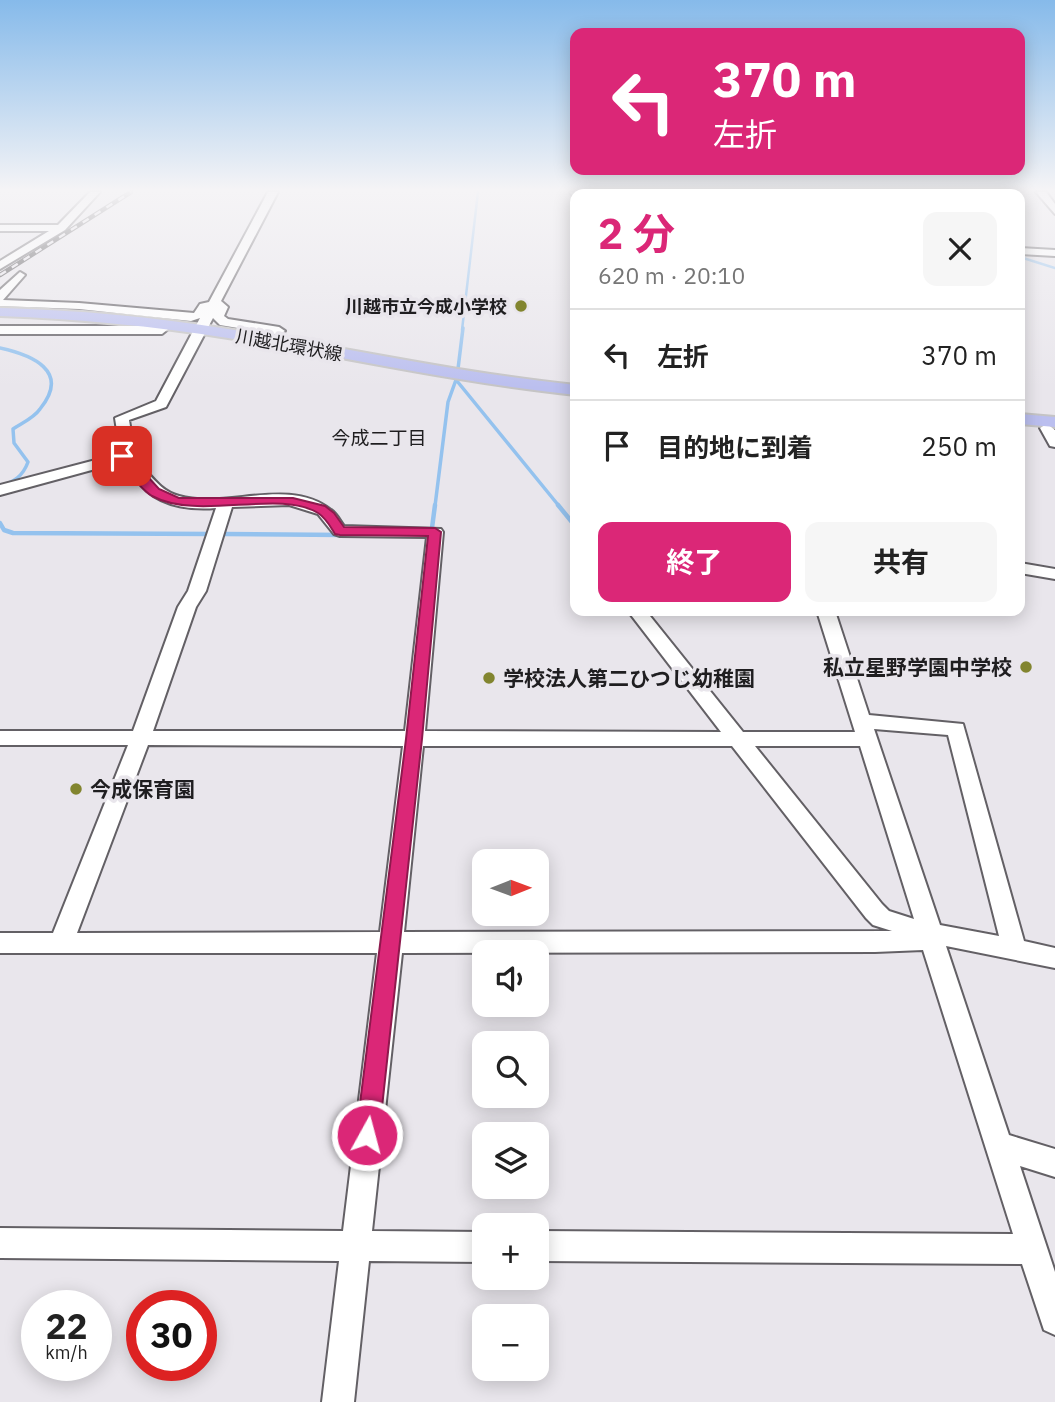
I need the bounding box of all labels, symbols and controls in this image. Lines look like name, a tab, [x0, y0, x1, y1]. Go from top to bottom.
text: 370 m	[713, 47, 857, 110]
icon: left	[598, 56, 689, 147]
text: 左折	[713, 113, 777, 155]
text: 2 分	[598, 206, 675, 261]
button: close	[923, 212, 997, 286]
text: 620 m · 20:10	[598, 260, 745, 290]
place label: 川越市立今成小学校	[345, 295, 507, 318]
marker: 川越市立今成小学校	[513, 298, 529, 314]
street label: 川越北環状線	[234, 324, 344, 366]
icon: left	[598, 336, 636, 374]
text: 370 m	[921, 338, 997, 372]
text: 左折	[657, 339, 709, 373]
pin	[92, 426, 152, 486]
district label: 今成二丁目	[331, 426, 427, 450]
icon: arrive	[598, 427, 636, 465]
text: 250 m	[921, 429, 997, 463]
text: 目的地に到着	[657, 430, 813, 464]
icon: arrive	[103, 437, 141, 475]
button: 終了	[598, 522, 791, 602]
button: 共有	[805, 522, 997, 602]
place label: 私立星野学園中学校	[823, 653, 1012, 681]
marker: 私立星野学園中学校	[1018, 659, 1034, 675]
place label: 学校法人第二ひつじ幼稚園	[503, 664, 755, 692]
marker: 学校法人第二ひつじ幼稚園	[481, 670, 497, 686]
place label: 今成保育園	[90, 775, 195, 803]
marker: 今成保育園	[68, 781, 84, 797]
north arrow	[472, 849, 550, 926]
map controls	[472, 849, 549, 1381]
button: sound	[472, 940, 549, 1017]
button: search	[472, 1031, 549, 1108]
position arrow	[330, 1098, 404, 1172]
button: layers	[472, 1122, 549, 1199]
button: +	[472, 1213, 549, 1290]
speed limit sign: 30	[126, 1290, 217, 1381]
text: 22	[45, 1303, 88, 1349]
button: −	[472, 1304, 549, 1381]
text: km/h	[45, 1341, 88, 1364]

